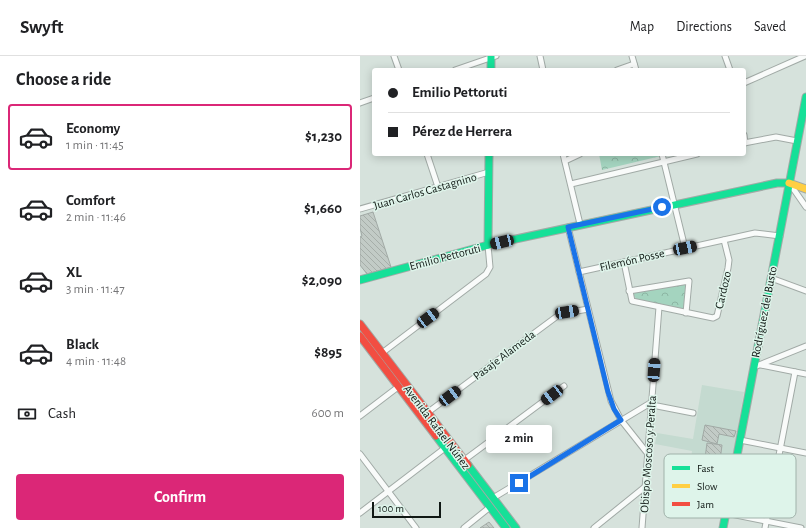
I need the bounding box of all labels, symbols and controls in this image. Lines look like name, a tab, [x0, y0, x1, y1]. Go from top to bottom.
text: Swyft	[20, 18, 64, 37]
text: Map	[630, 20, 654, 34]
text: Directions	[676, 20, 732, 34]
text: Saved	[754, 20, 786, 34]
text: Choose a ride	[16, 71, 111, 89]
text: Emilio Pettoruti	[412, 85, 507, 100]
icon: car	[18, 119, 54, 155]
text: Economy	[66, 121, 120, 136]
text: Pérez de Herrera	[412, 124, 512, 139]
text: $1,230	[305, 129, 342, 144]
text: 1 min · 11:45	[66, 139, 124, 152]
street label: Juan Carlos Castagnino	[372, 170, 478, 211]
icon: car	[18, 191, 54, 227]
text: Comfort	[66, 193, 115, 208]
route start	[653, 198, 671, 216]
text: $1,660	[304, 201, 342, 216]
text: 2 min · 11:46	[66, 211, 126, 224]
car	[489, 233, 515, 251]
car	[672, 240, 698, 256]
street label: Emilio Pettoruti	[408, 242, 482, 272]
street label: Filemón Posse	[598, 247, 666, 273]
icon: car	[18, 263, 54, 299]
text: XL	[66, 265, 82, 280]
street label: Rodríguez del Busto	[749, 265, 779, 359]
street label: Cardozo	[713, 270, 733, 310]
text: $2,090	[302, 273, 342, 288]
text: 3 min · 11:47	[66, 283, 125, 296]
car	[554, 304, 580, 320]
car	[415, 306, 441, 330]
street label: Pasaje Alameda	[471, 328, 538, 383]
icon: car	[18, 335, 54, 371]
text: Black	[66, 337, 99, 352]
text: $895	[314, 345, 342, 360]
text: 4 min · 11:48	[66, 355, 126, 368]
car	[647, 358, 661, 382]
street label: Avenida Rafael Núñez	[401, 383, 473, 471]
car	[539, 383, 565, 407]
car	[437, 384, 463, 408]
street label: Obispo Moscoso y Peralta	[638, 395, 659, 513]
icon: cash	[16, 403, 38, 425]
text: Cash	[48, 406, 76, 421]
text: 600 m	[312, 407, 344, 420]
callout: 2 min	[486, 425, 552, 453]
text: 2 min	[505, 432, 533, 445]
legend	[664, 454, 796, 518]
text: Fast	[697, 463, 715, 474]
button: Confirm	[16, 474, 344, 520]
route end	[510, 474, 528, 492]
text: Slow	[697, 481, 718, 492]
text: Jam	[697, 499, 714, 510]
scale bar	[372, 500, 441, 519]
text: 100 m	[378, 503, 404, 514]

